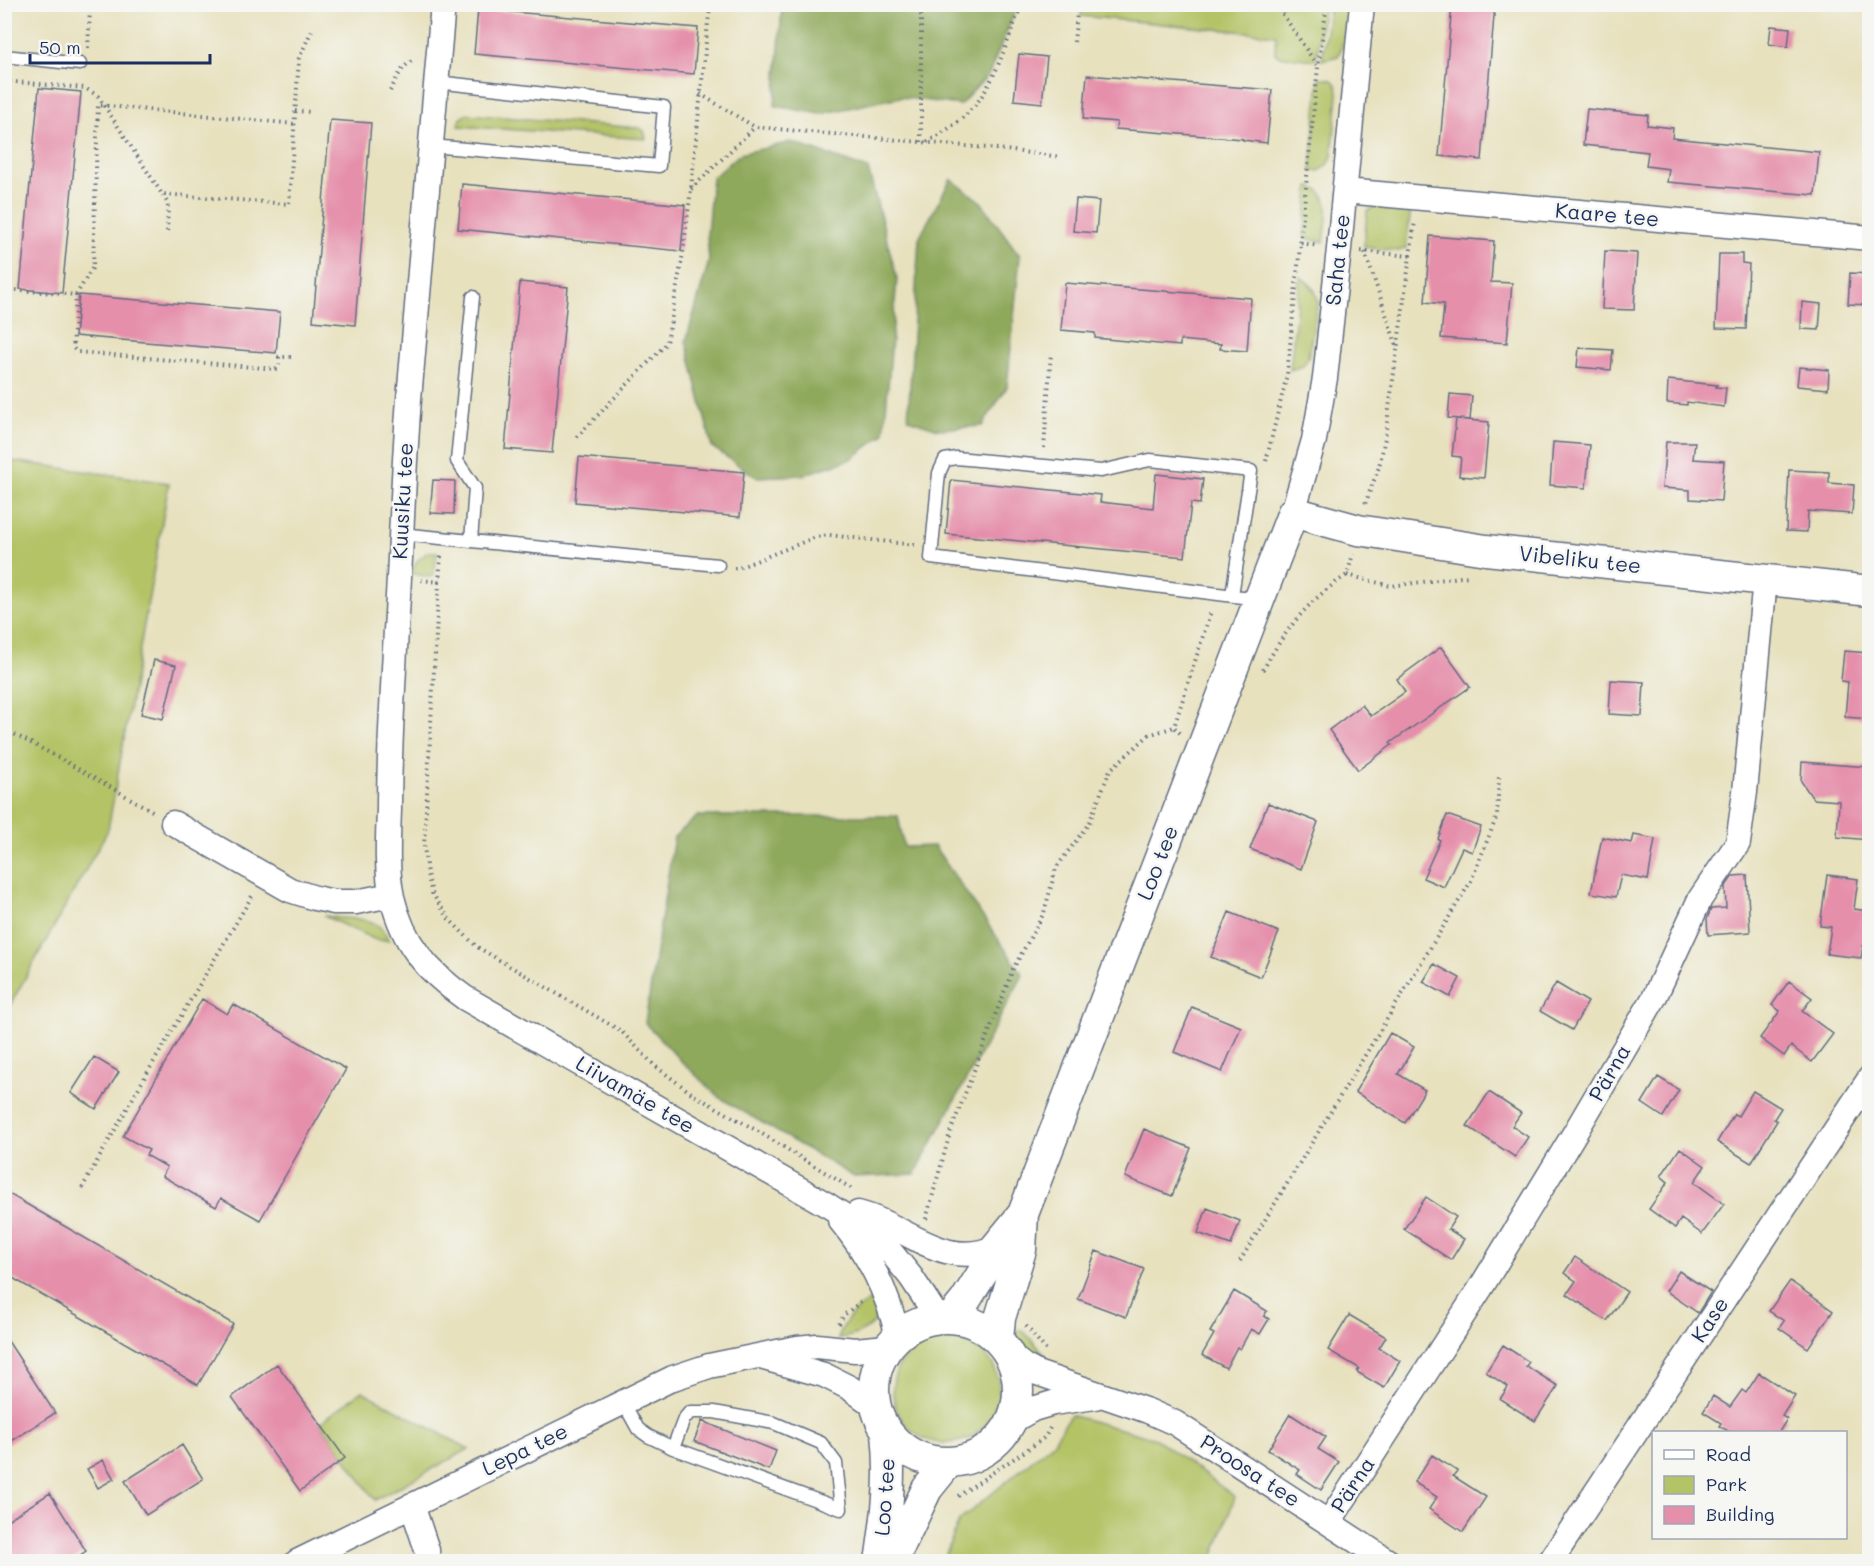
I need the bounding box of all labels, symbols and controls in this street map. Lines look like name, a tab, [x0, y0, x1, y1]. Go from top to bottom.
scale bar	[30, 27, 210, 65]
text: 50 m	[39, 35, 81, 59]
street label: Kaare tee	[1554, 196, 1660, 232]
street label: Saha tee	[1318, 213, 1355, 307]
street label: Kuusiku tee	[385, 442, 418, 560]
street label: Vibeliku tee	[1518, 539, 1643, 578]
street label: Loo tee	[1130, 821, 1183, 904]
street label: Pärna	[1582, 1039, 1636, 1105]
street label: Liivamäe tee	[571, 1049, 700, 1139]
street label: Kase	[1684, 1291, 1733, 1347]
street label: Lepa tee	[477, 1416, 572, 1481]
street label: Proosa tee	[1196, 1428, 1306, 1512]
legend	[1652, 1431, 1847, 1539]
text: Road	[1706, 1442, 1751, 1466]
street label: Pärna	[1324, 1451, 1380, 1517]
street label: Loo tee	[867, 1457, 900, 1537]
text: Park	[1706, 1472, 1747, 1496]
text: Building	[1706, 1502, 1774, 1526]

